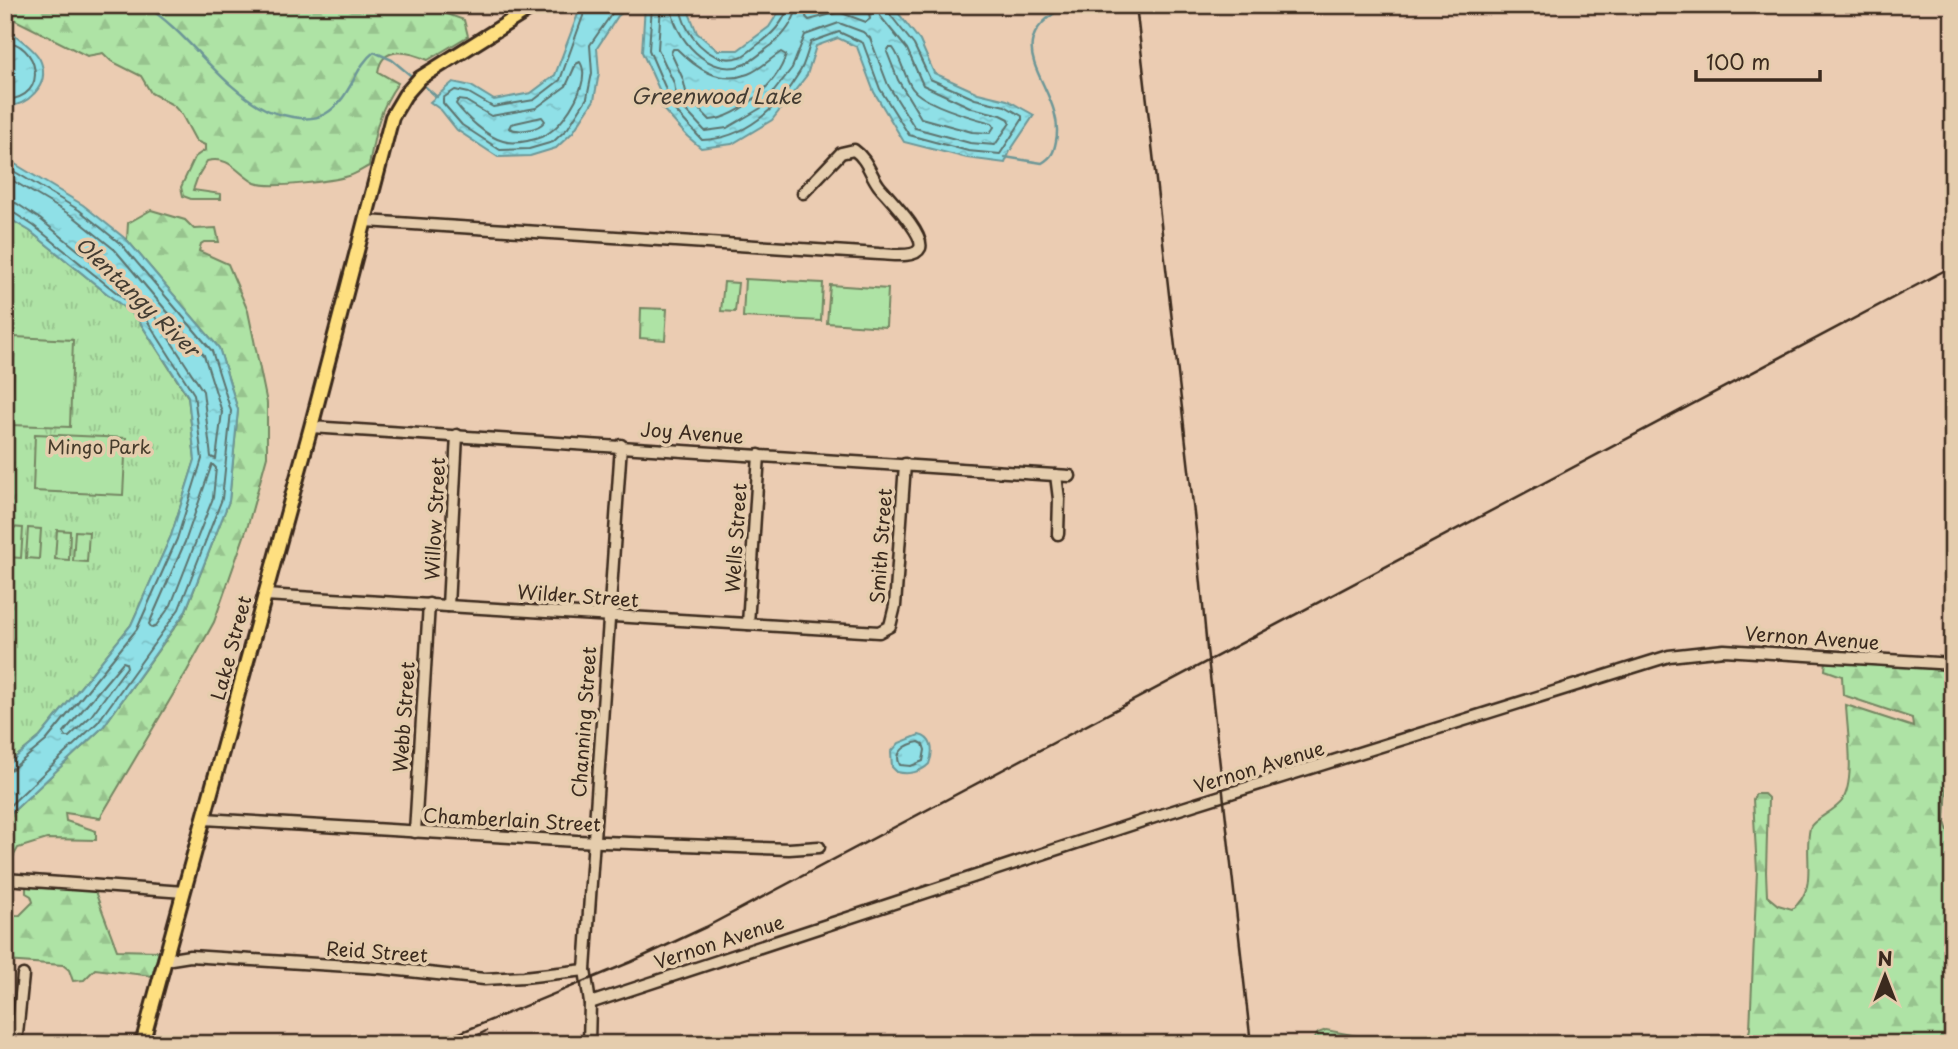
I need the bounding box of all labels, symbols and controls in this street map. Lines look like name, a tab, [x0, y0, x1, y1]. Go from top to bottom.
scale bar	[1696, 38, 1820, 82]
text: 100 m	[1706, 45, 1770, 77]
water label: Greenwood Lake	[631, 79, 803, 111]
water label: Olentangy River	[69, 228, 209, 365]
street label: Joy Avenue	[640, 414, 745, 450]
park label: Mingo Park	[47, 432, 151, 460]
street label: Willow Street	[417, 456, 451, 581]
street label: Wells Street	[717, 482, 753, 594]
street label: Smith Street	[862, 487, 898, 605]
street label: Wilder Street	[516, 577, 640, 613]
street label: Lake Street	[203, 592, 257, 703]
street label: Vernon Avenue	[1744, 618, 1880, 656]
street label: Channing Street	[564, 645, 602, 798]
street label: Webb Street	[385, 660, 421, 773]
street label: Vernon Avenue	[1190, 733, 1327, 799]
street label: Chamberlain Street	[422, 800, 602, 838]
street label: Vernon Avenue	[650, 907, 787, 975]
street label: Reid Street	[325, 933, 429, 969]
north arrow	[1850, 940, 1920, 1010]
text: N	[1877, 944, 1893, 972]

